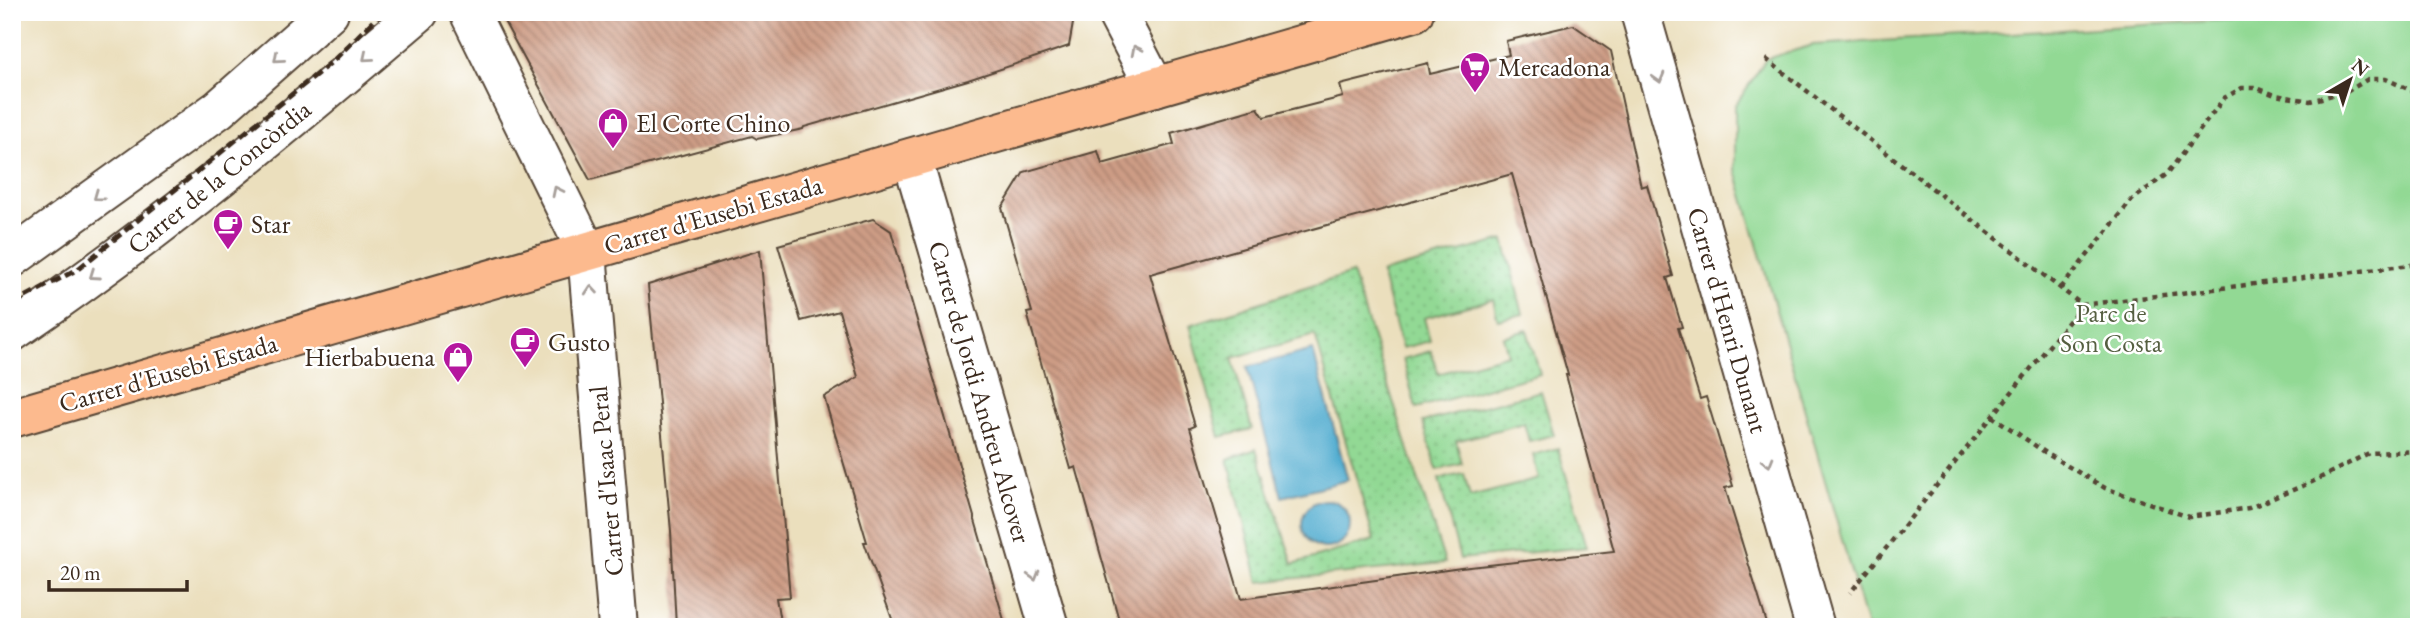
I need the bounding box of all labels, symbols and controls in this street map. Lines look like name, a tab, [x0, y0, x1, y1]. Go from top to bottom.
one-way arrow	[1130, 44, 1144, 57]
north arrow	[2316, 46, 2386, 116]
one-way arrow	[362, 48, 375, 61]
one-way arrow	[273, 49, 286, 62]
supermarket icon: Mercadona	[1458, 50, 1492, 94]
place label: Mercadona	[1498, 50, 1611, 84]
text: N	[2347, 53, 2375, 82]
one-way arrow	[1650, 72, 1665, 84]
street label: Carrer de la Concòrdia	[120, 92, 318, 262]
shop icon: El Corte Chino	[596, 106, 630, 150]
place label: El Corte Chino	[636, 106, 790, 140]
street label: Carrer d'Eusebi Estada	[600, 167, 827, 262]
one-way arrow	[552, 186, 566, 198]
one-way arrow	[93, 188, 105, 200]
street label: Carrer d'Henri Dunant	[1680, 203, 1776, 437]
cafe icon: Star	[211, 207, 245, 251]
place label: Star	[251, 207, 291, 241]
street label: Carrer de Jordi Andreu Alcover	[921, 237, 1040, 547]
one-way arrow	[89, 267, 102, 279]
one-way arrow	[584, 284, 599, 295]
park label: Parc de Son Costa	[2060, 296, 2163, 360]
street label: Carrer d'Eusebi Estada	[55, 325, 282, 420]
cafe icon: Gusto	[508, 325, 542, 369]
place label: Gusto	[548, 325, 610, 359]
place label: Hierbabuena	[304, 340, 436, 374]
shop icon: Hierbabuena	[441, 340, 475, 384]
street label: Carrer d'Isaac Peral	[581, 384, 631, 578]
one-way arrow	[1760, 455, 1774, 467]
scale bar	[49, 548, 187, 592]
text: 20 m	[60, 559, 101, 586]
one-way arrow	[1025, 570, 1040, 582]

